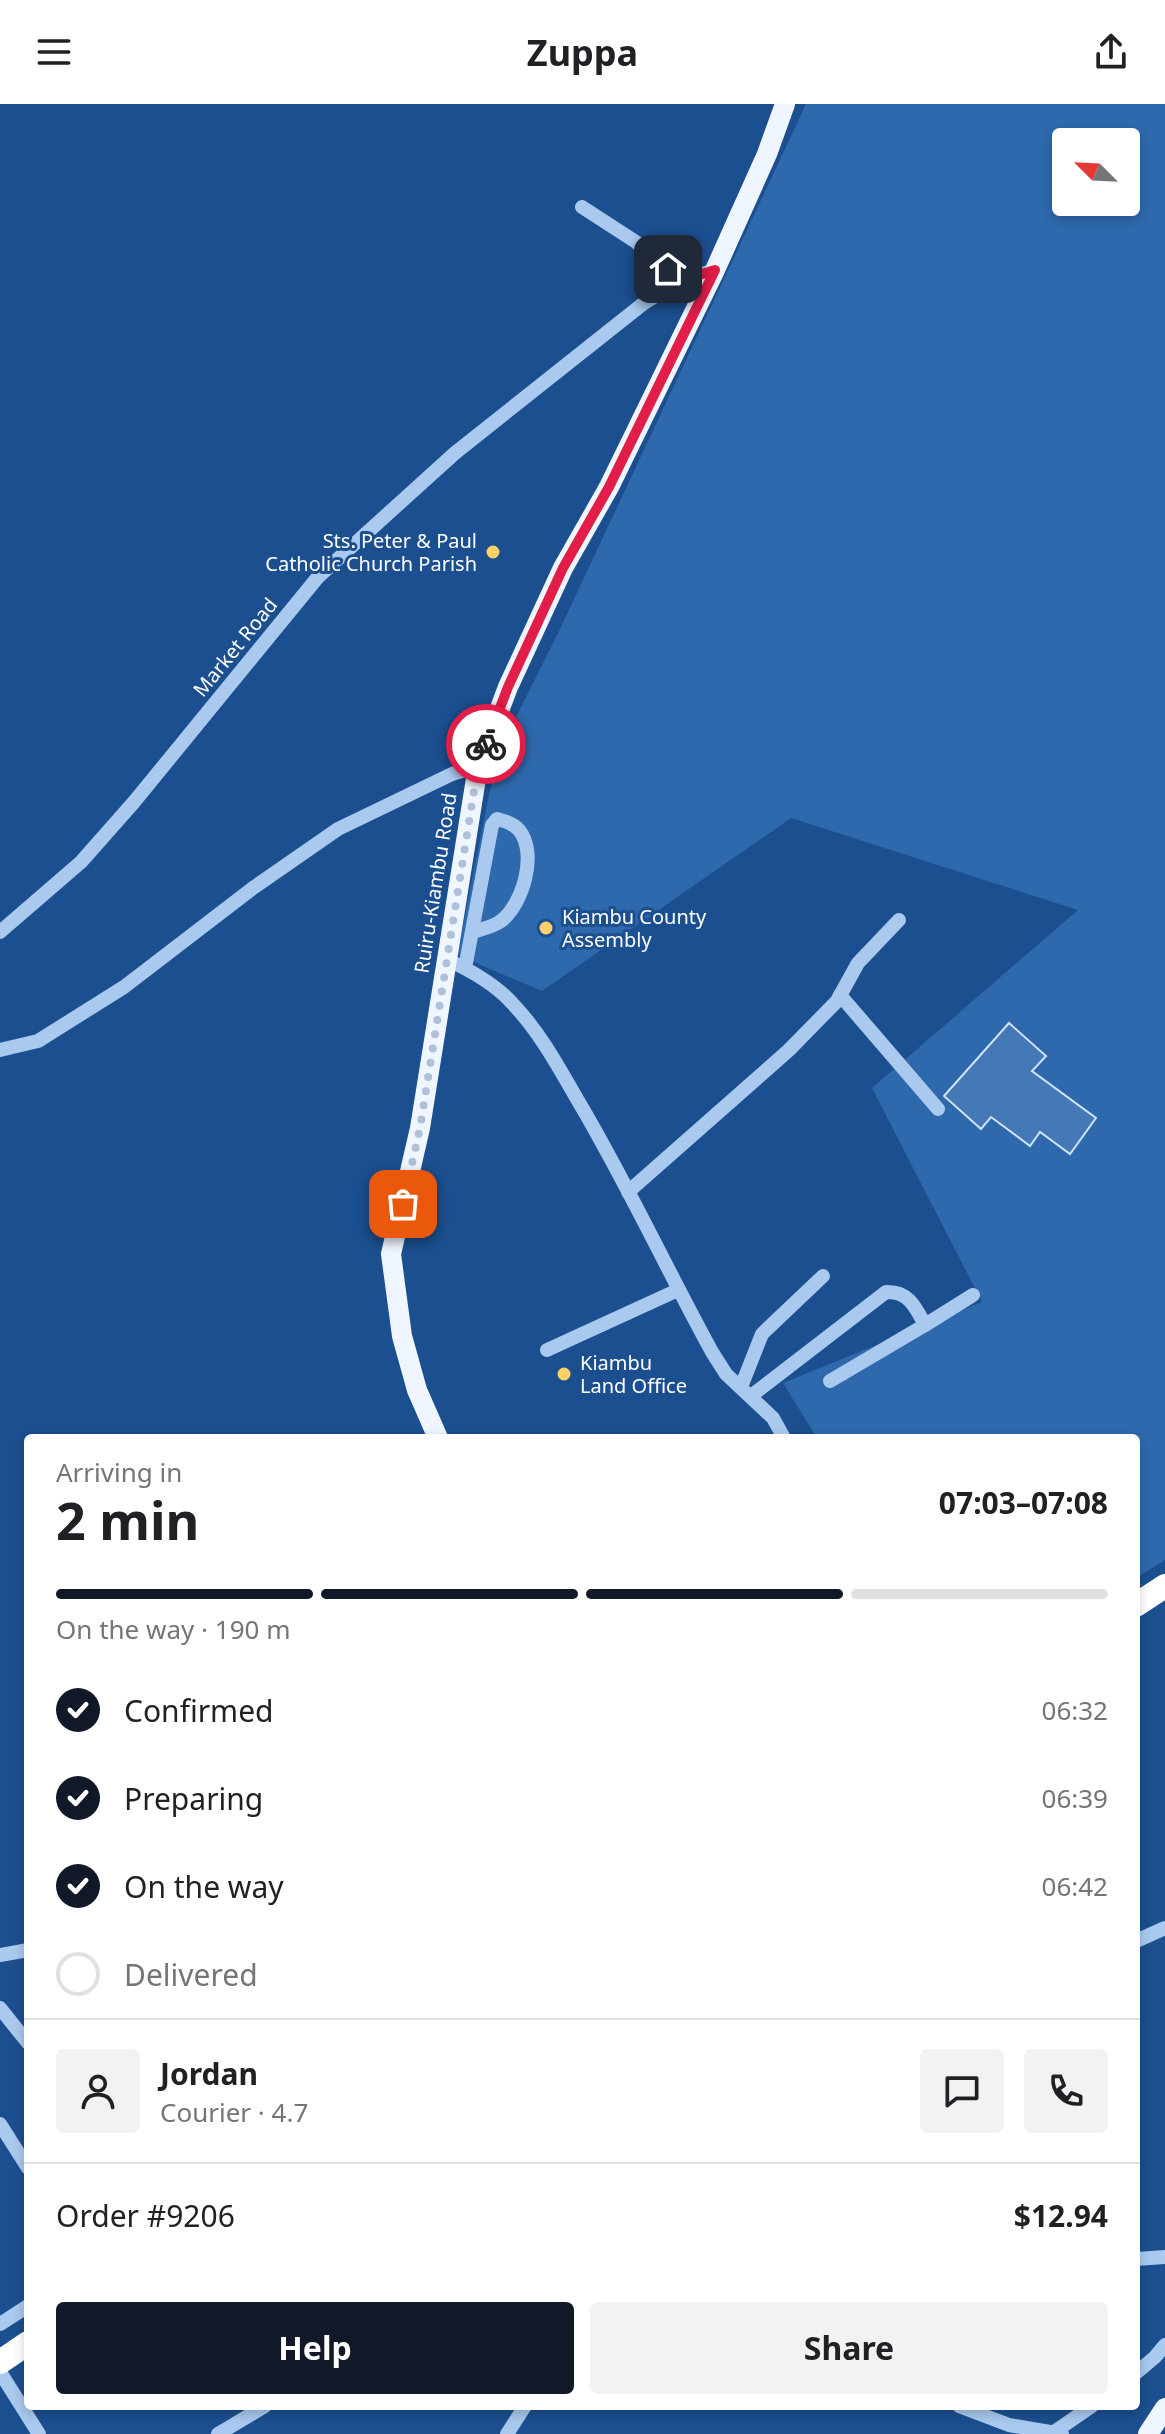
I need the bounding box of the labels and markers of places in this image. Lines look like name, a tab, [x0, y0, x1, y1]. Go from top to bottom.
pin	[634, 235, 702, 303]
place label: Sts. Peter & Paul Catholic Church Parish	[265, 527, 477, 577]
marker: Sts. Peter & Paul Catholic Church Parish	[484, 543, 502, 561]
place label: Kiambu County Assembly	[562, 903, 707, 953]
marker: Kiambu County Assembly	[537, 919, 555, 937]
pin	[369, 1170, 437, 1238]
place label: Kiambu Land Office	[580, 1349, 687, 1399]
marker: Kiambu Land Office	[555, 1365, 573, 1383]

